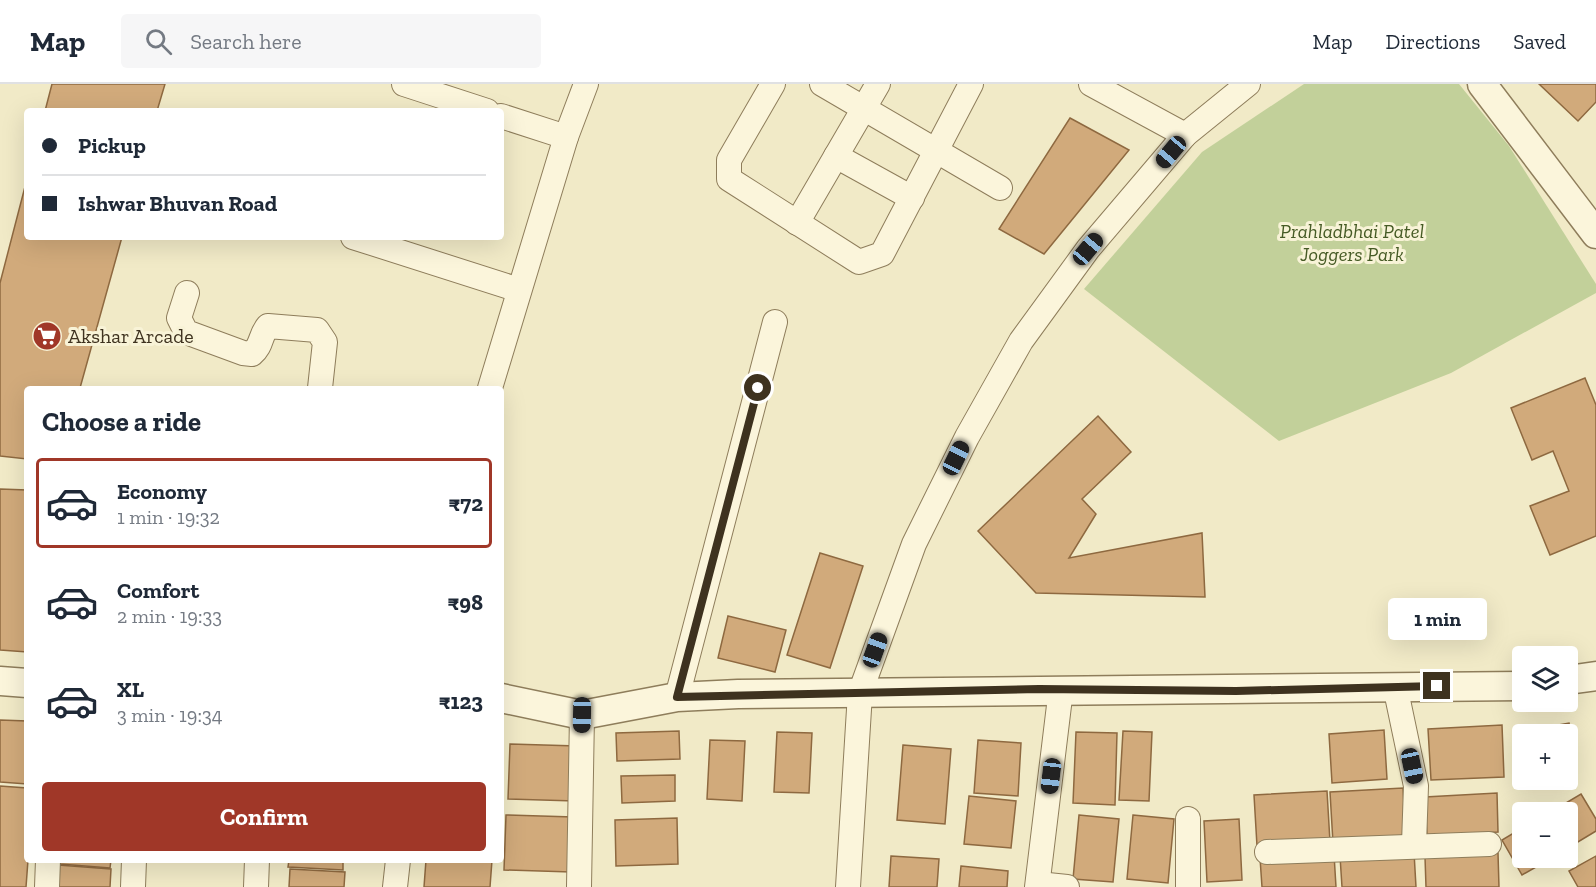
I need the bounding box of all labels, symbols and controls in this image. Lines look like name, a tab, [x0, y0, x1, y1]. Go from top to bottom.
search box	[121, 14, 541, 68]
text: Map	[30, 25, 85, 58]
icon: search	[142, 25, 175, 58]
text: Search here	[190, 28, 302, 55]
text: Map	[1313, 29, 1353, 54]
text: Directions	[1386, 29, 1480, 54]
text: Saved	[1513, 29, 1566, 54]
text: Pickup	[78, 132, 146, 159]
car	[1153, 132, 1189, 172]
text: Ishwar Bhuvan Road	[78, 190, 277, 217]
park label: Prahladbhai Patel Joggers Park	[1280, 219, 1424, 266]
car	[1070, 229, 1106, 269]
supermarket icon: Akshar Arcade	[31, 320, 63, 352]
place label: Akshar Arcade	[68, 324, 194, 348]
route start	[744, 374, 771, 401]
text: Choose a ride	[42, 406, 201, 438]
car	[940, 438, 972, 478]
icon: car	[45, 476, 99, 530]
text: Economy	[117, 478, 207, 505]
text: ₹72	[448, 490, 483, 517]
text: 1 min · 19:32	[117, 505, 220, 529]
icon: car	[45, 575, 99, 629]
text: Comfort	[117, 577, 199, 604]
text: ₹98	[448, 589, 483, 616]
callout: 1 min	[1388, 599, 1486, 641]
text: 2 min · 19:33	[117, 604, 222, 628]
text: 1 min	[1414, 607, 1461, 631]
car	[860, 630, 890, 670]
map controls	[1512, 646, 1578, 868]
button: layers	[1512, 646, 1578, 712]
route end	[1423, 672, 1450, 699]
icon: car	[45, 674, 99, 728]
text: XL	[117, 676, 144, 703]
text: ₹123	[439, 688, 483, 715]
car	[573, 697, 591, 733]
text: 3 min · 19:34	[117, 703, 222, 727]
button: +	[1512, 724, 1578, 790]
car	[1399, 747, 1425, 785]
car	[1040, 757, 1062, 795]
button: Confirm	[42, 782, 486, 851]
button: −	[1512, 802, 1578, 868]

